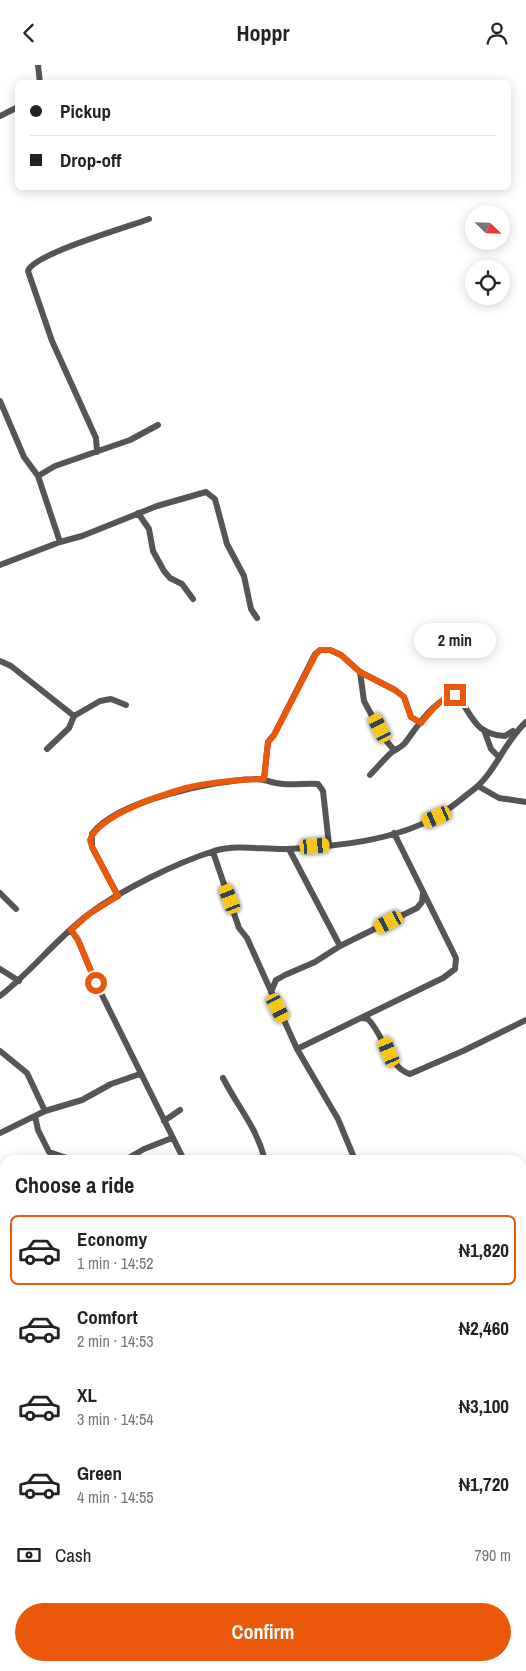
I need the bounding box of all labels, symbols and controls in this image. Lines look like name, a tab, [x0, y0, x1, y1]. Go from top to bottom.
text: Hoppr	[236, 18, 290, 48]
icon: back	[15, 19, 43, 47]
icon: person	[483, 19, 511, 47]
text: Pickup	[60, 98, 111, 124]
text: Drop-off	[60, 147, 121, 173]
north arrow	[465, 205, 510, 250]
map controls	[465, 205, 510, 305]
button: locate	[465, 260, 510, 305]
callout: 2 min	[414, 623, 496, 657]
text: 2 min	[438, 629, 472, 651]
route end	[444, 684, 466, 706]
car	[366, 711, 393, 745]
car	[420, 804, 453, 830]
car	[299, 837, 330, 855]
car	[217, 882, 242, 916]
car	[372, 909, 405, 935]
route start	[85, 972, 107, 994]
car	[264, 991, 291, 1025]
car	[376, 1035, 401, 1069]
text: Choose a ride	[15, 1170, 134, 1200]
text: Economy	[77, 1226, 147, 1252]
icon: car	[17, 1228, 62, 1273]
text: ₦1,820	[459, 1237, 509, 1263]
text: 1 min · 14:52	[77, 1252, 154, 1274]
text: Comfort	[77, 1304, 138, 1330]
icon: car	[17, 1306, 62, 1351]
text: ₦2,460	[459, 1315, 509, 1341]
text: 2 min · 14:53	[77, 1330, 154, 1352]
text: XL	[77, 1382, 97, 1408]
icon: car	[17, 1384, 62, 1429]
text: ₦3,100	[459, 1393, 509, 1419]
text: 3 min · 14:54	[77, 1408, 154, 1430]
text: Green	[77, 1460, 122, 1486]
icon: car	[17, 1462, 62, 1507]
text: ₦1,720	[459, 1471, 509, 1497]
text: 4 min · 14:55	[77, 1486, 154, 1508]
icon: cash	[15, 1541, 43, 1569]
text: Cash	[55, 1542, 91, 1568]
text: 790 m	[475, 1544, 511, 1566]
button: Confirm	[15, 1603, 511, 1661]

